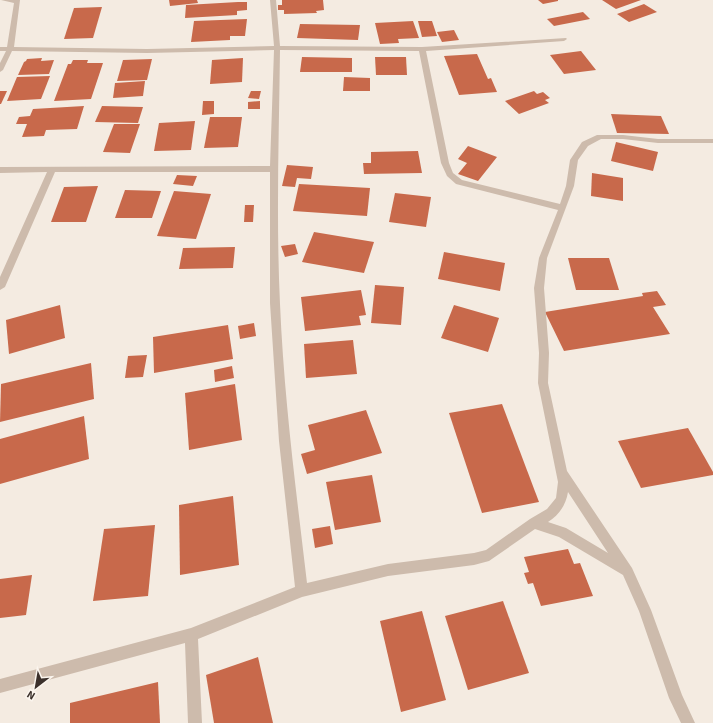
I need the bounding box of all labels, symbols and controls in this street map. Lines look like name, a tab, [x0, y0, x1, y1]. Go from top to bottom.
north arrow	[16, 667, 56, 707]
text: N	[24, 687, 38, 703]

